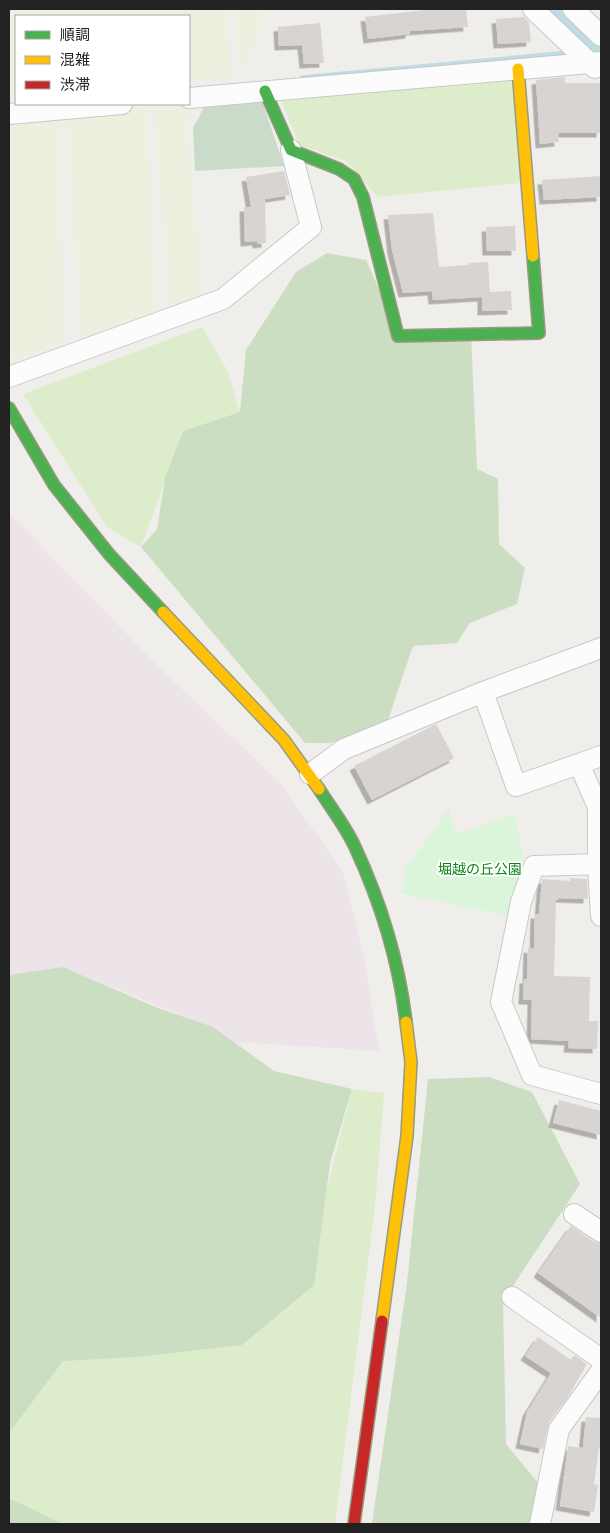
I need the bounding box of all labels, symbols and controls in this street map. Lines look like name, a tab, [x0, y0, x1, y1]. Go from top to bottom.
legend	[15, 15, 190, 105]
text: 順調	[60, 24, 90, 45]
text: 混雑	[60, 49, 90, 70]
text: 渋滞	[60, 74, 90, 95]
park label: 堀越の丘公園	[438, 860, 522, 878]

